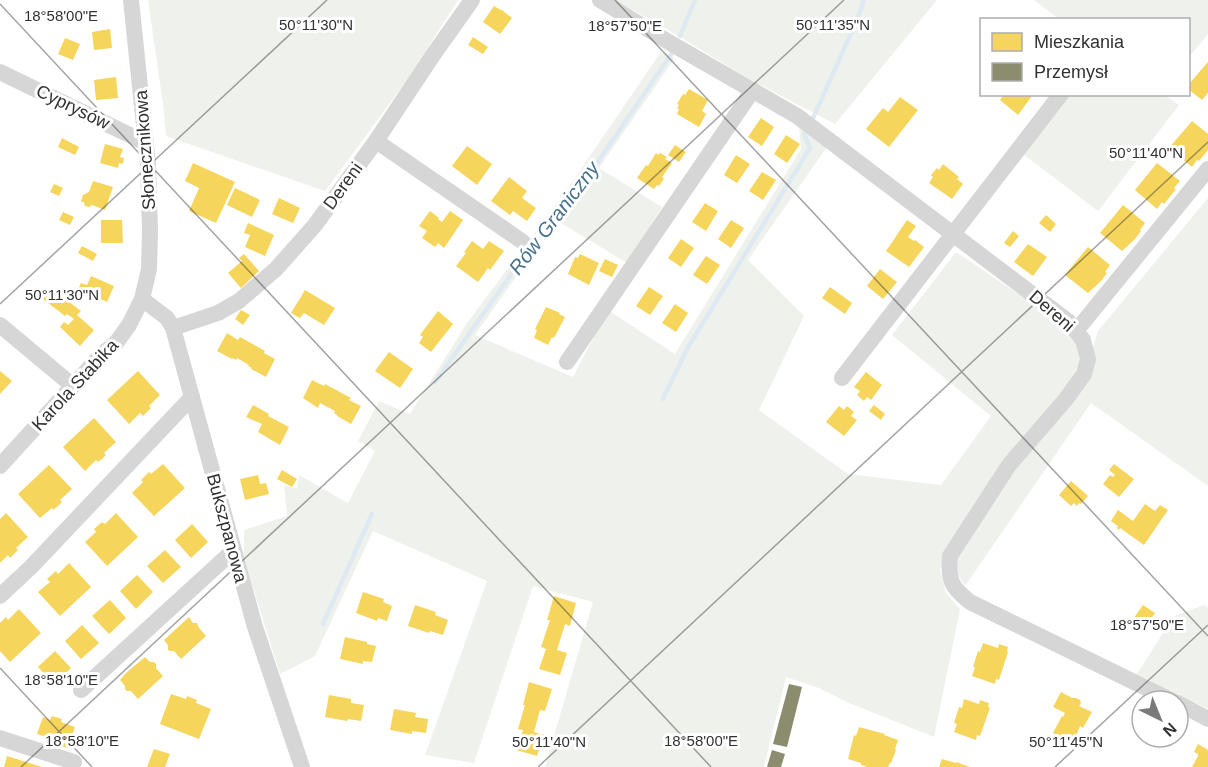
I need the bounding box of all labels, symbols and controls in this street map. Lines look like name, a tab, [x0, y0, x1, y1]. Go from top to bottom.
text: 18°58'00"E	[24, 7, 98, 24]
text: 50°11'30"N	[279, 16, 353, 33]
text: 50°11'35"N	[796, 16, 870, 33]
text: 18°57'50"E	[588, 17, 662, 34]
legend	[980, 18, 1190, 96]
text: Mieszkania	[1034, 32, 1125, 52]
text: Przemysł	[1034, 62, 1108, 82]
street label: Cyprysów	[33, 81, 114, 134]
street label: Słonecznikowa	[131, 88, 159, 211]
text: 50°11'40"N	[1109, 144, 1183, 161]
water label: Rów Graniczny	[504, 156, 604, 279]
street label: Dereni	[319, 159, 367, 213]
text: 50°11'30"N	[25, 286, 99, 303]
street label: Dereni	[1025, 286, 1079, 336]
street label: Karola Stabika	[28, 335, 123, 435]
street label: Bukszpanowa	[203, 471, 251, 586]
text: 18°57'50"E	[1110, 616, 1184, 633]
text: 18°58'10"E	[24, 671, 98, 688]
north arrow	[1130, 689, 1190, 749]
text: N	[1160, 719, 1180, 740]
text: 18°58'10"E	[45, 732, 119, 749]
text: 18°58'00"E	[664, 732, 738, 749]
text: 50°11'40"N	[512, 733, 586, 750]
text: 50°11'45"N	[1029, 733, 1103, 750]

